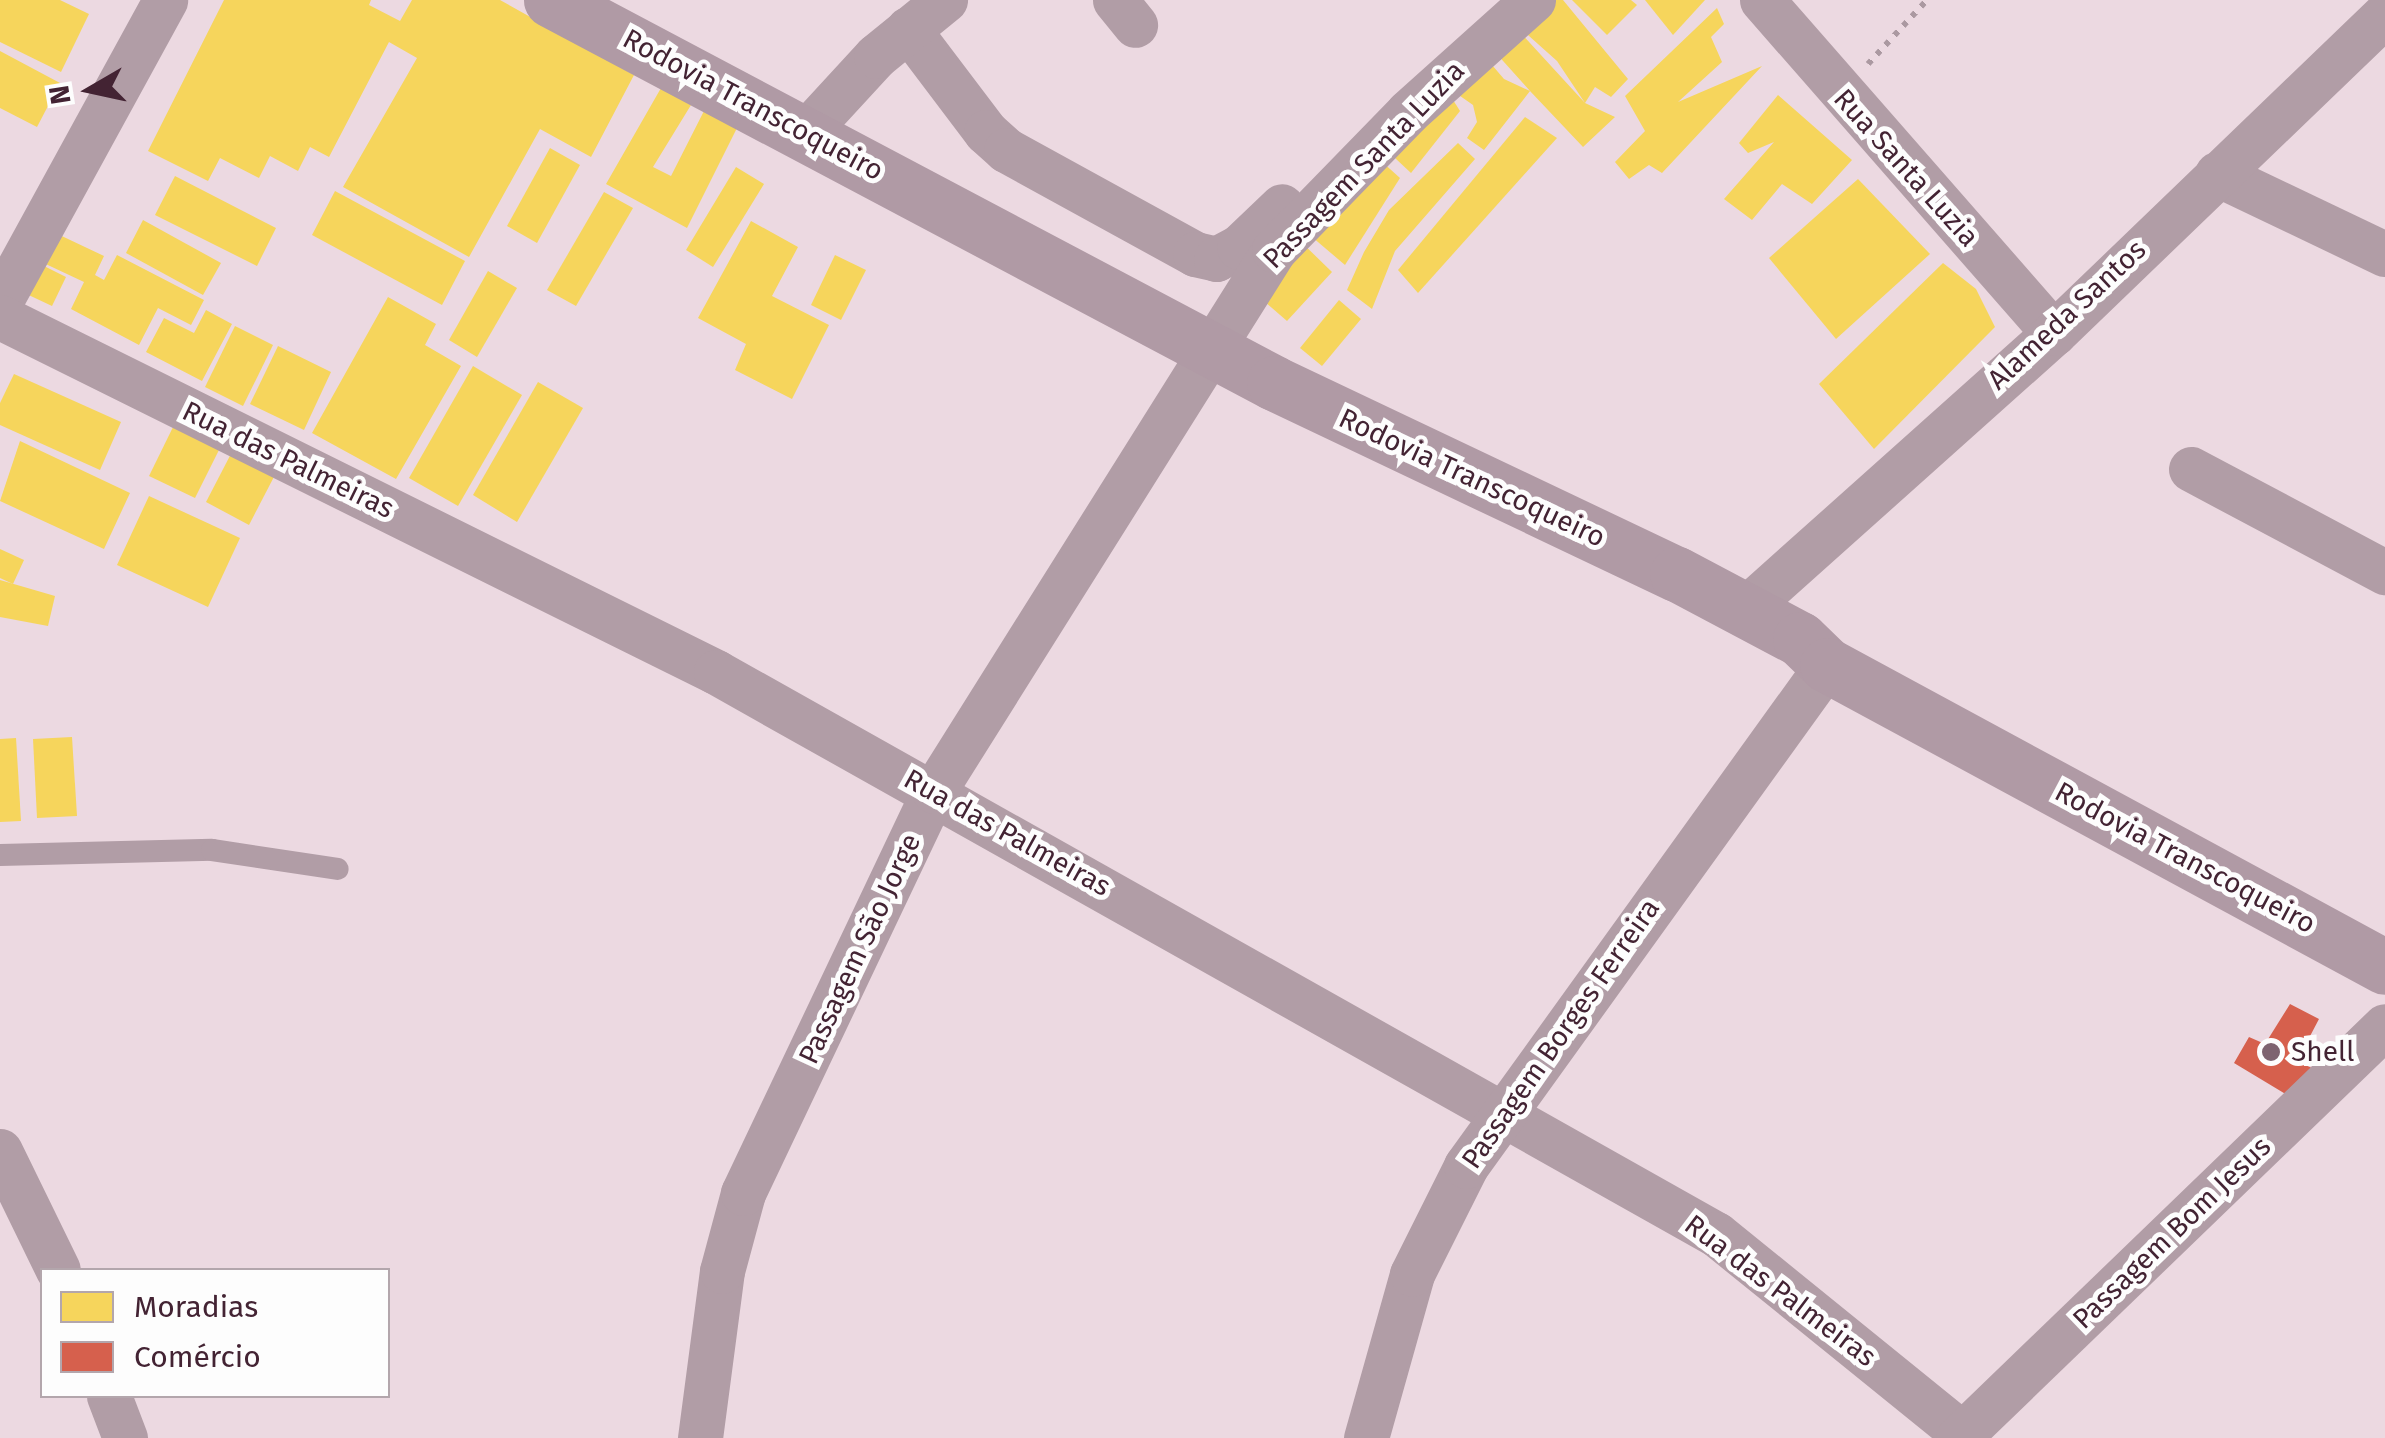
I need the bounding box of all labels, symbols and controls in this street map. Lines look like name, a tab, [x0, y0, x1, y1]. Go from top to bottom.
street label: Rodovia Transcoqueiro	[617, 22, 889, 188]
north arrow	[40, 40, 140, 140]
street label: Passagem Santa Luzia	[1256, 54, 1472, 276]
street label: Rua Santa Luzia	[1826, 82, 1986, 254]
text: N	[42, 83, 78, 107]
street label: Alameda Santos	[1981, 233, 2153, 397]
street label: Rua das Palmeiras	[177, 394, 399, 526]
street label: Rodovia Transcoqueiro	[1333, 401, 1611, 555]
street label: Rua das Palmeiras	[898, 762, 1116, 904]
street label: Rodovia Transcoqueiro	[2049, 775, 2321, 941]
street label: Passagem São Jorge	[792, 829, 928, 1069]
street label: Passagem Borges Ferreira	[1455, 893, 1667, 1175]
place label: Shell	[2291, 1035, 2354, 1069]
marker: Shell	[2260, 1041, 2282, 1063]
street label: Passagem Bom Jesus	[2066, 1130, 2278, 1336]
street label: Rua das Palmeiras	[1678, 1208, 1882, 1374]
legend	[40, 1268, 390, 1398]
text: Moradias	[134, 1289, 258, 1325]
text: Comércio	[134, 1339, 261, 1375]

